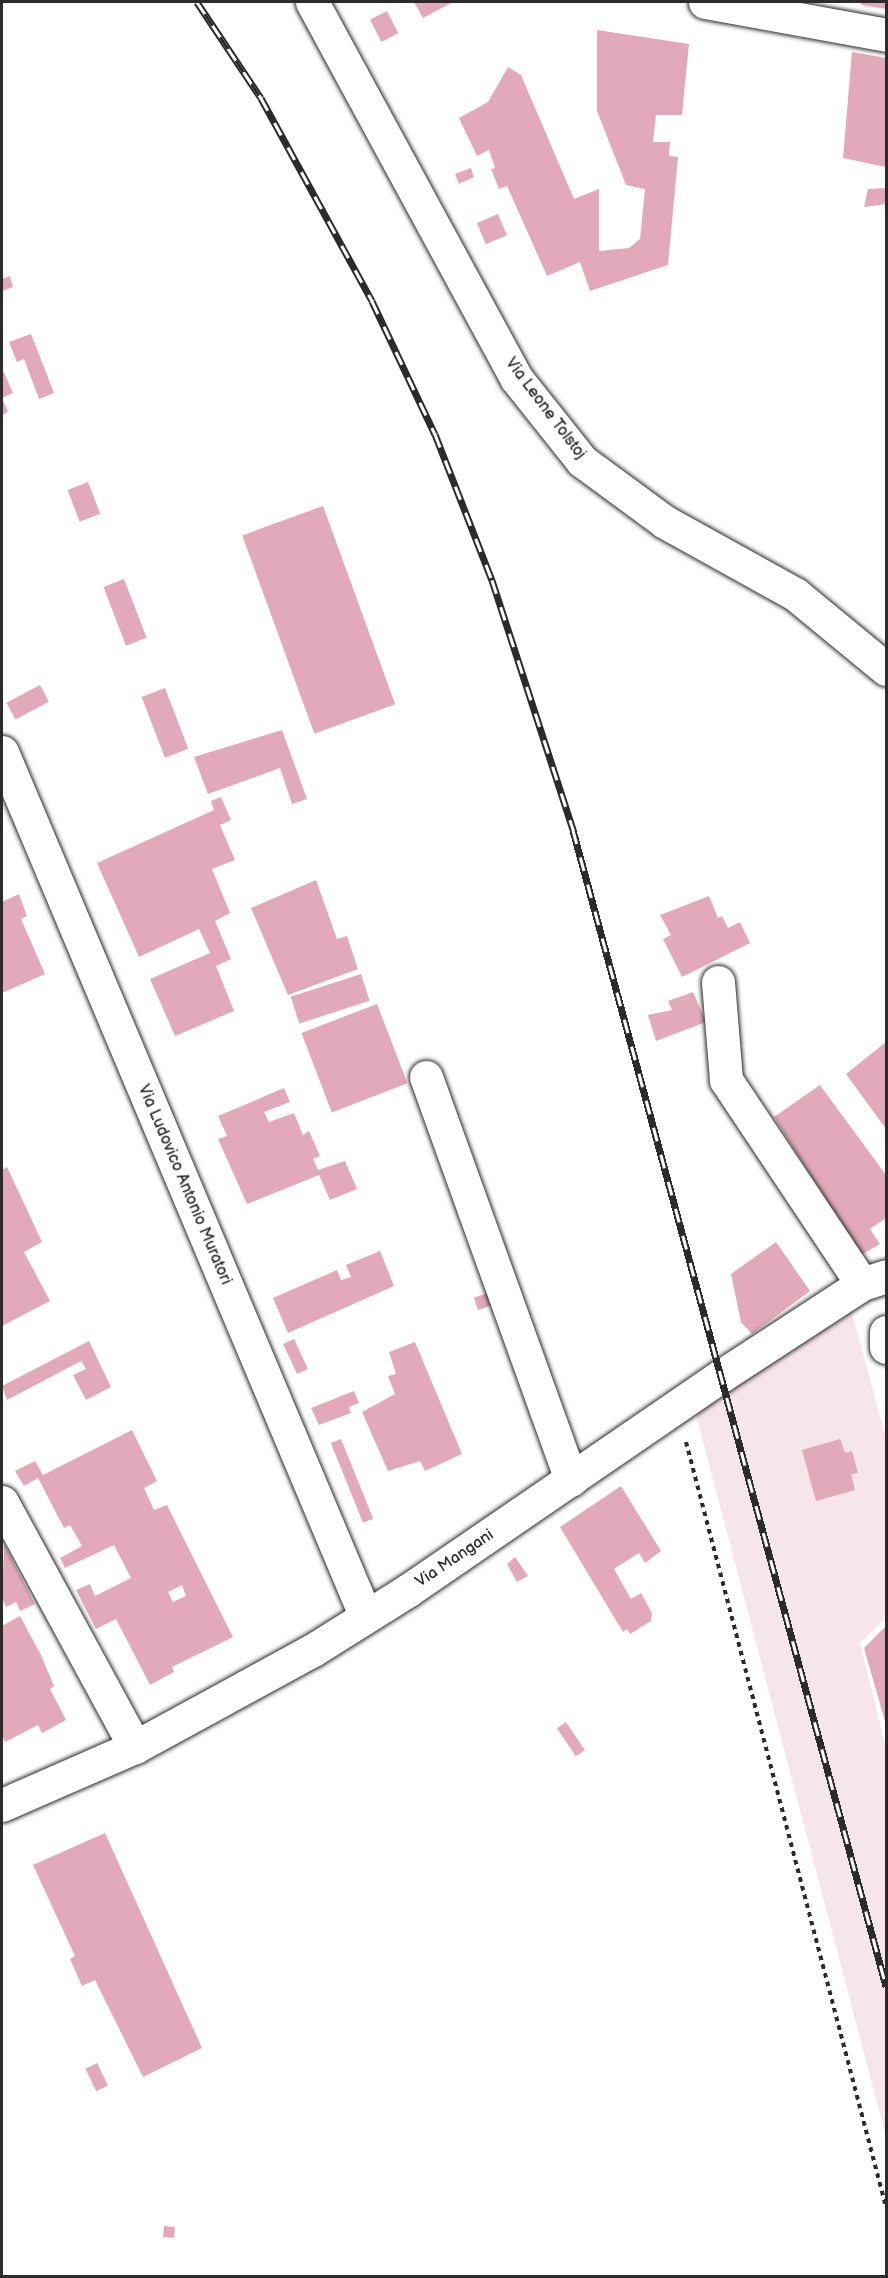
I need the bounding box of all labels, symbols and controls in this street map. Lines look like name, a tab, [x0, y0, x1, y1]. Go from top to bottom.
street label: Via Leone Tolstoj	[500, 354, 590, 464]
street label: Via Ludovico Antonio Muratori	[133, 1082, 235, 1288]
street label: Via Mangani	[412, 1526, 498, 1592]

